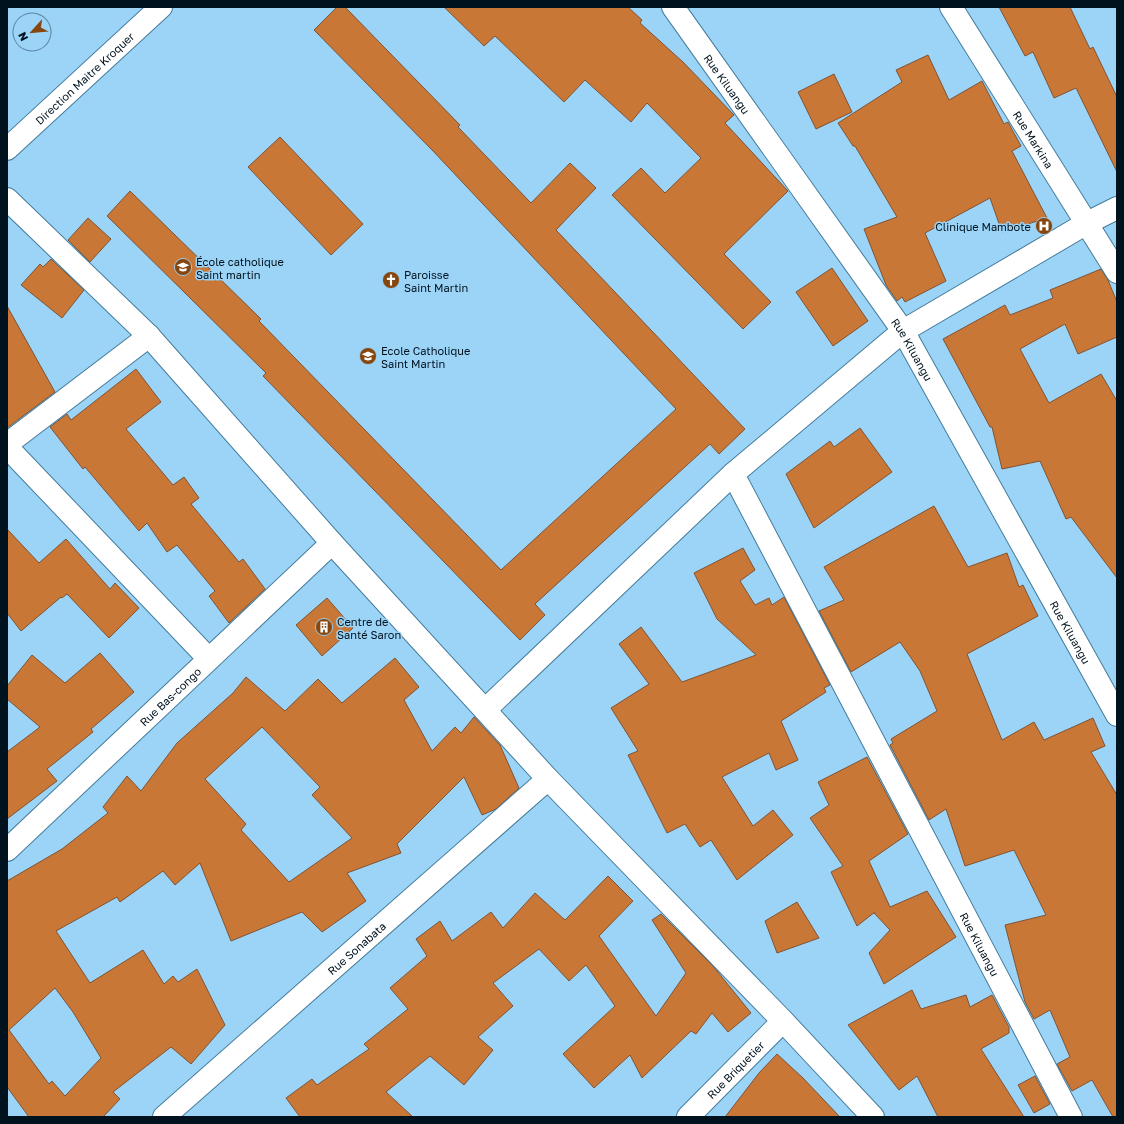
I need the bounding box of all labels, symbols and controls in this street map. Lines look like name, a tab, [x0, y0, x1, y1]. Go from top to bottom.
north arrow	[12, 12, 52, 52]
street label: Direction Maitre Kroquer	[32, 29, 137, 127]
text: N	[15, 30, 30, 43]
street label: Rue Kiluangu	[702, 51, 753, 116]
street label: Rue Markina	[1011, 108, 1057, 170]
hospital icon: Clinique Mambote	[1034, 216, 1054, 236]
place label: Clinique Mambote	[935, 220, 1031, 233]
place label: École catholique Saint martin	[196, 255, 284, 281]
school or university icon: École catholique Saint martin	[173, 257, 193, 277]
place label: Paroisse Saint Martin	[404, 268, 468, 294]
church icon: Paroisse Saint Martin	[381, 270, 401, 290]
street label: Rue Kiluangu	[889, 315, 936, 383]
place label: Ecole Catholique Saint Martin	[381, 344, 470, 370]
school or university icon: Ecole Catholique Saint Martin	[358, 346, 378, 366]
street label: Rue Kiluangu	[1048, 598, 1094, 666]
place label: Centre de Santé Saron	[337, 615, 401, 641]
building icon: Centre de Santé Saron	[314, 617, 334, 637]
street label: Rue Bas-congo	[136, 664, 203, 728]
street label: Rue Kiluangu	[958, 910, 1002, 978]
street label: Rue Sonabata	[324, 919, 388, 977]
street label: Rue Briquetier	[704, 1037, 767, 1101]

